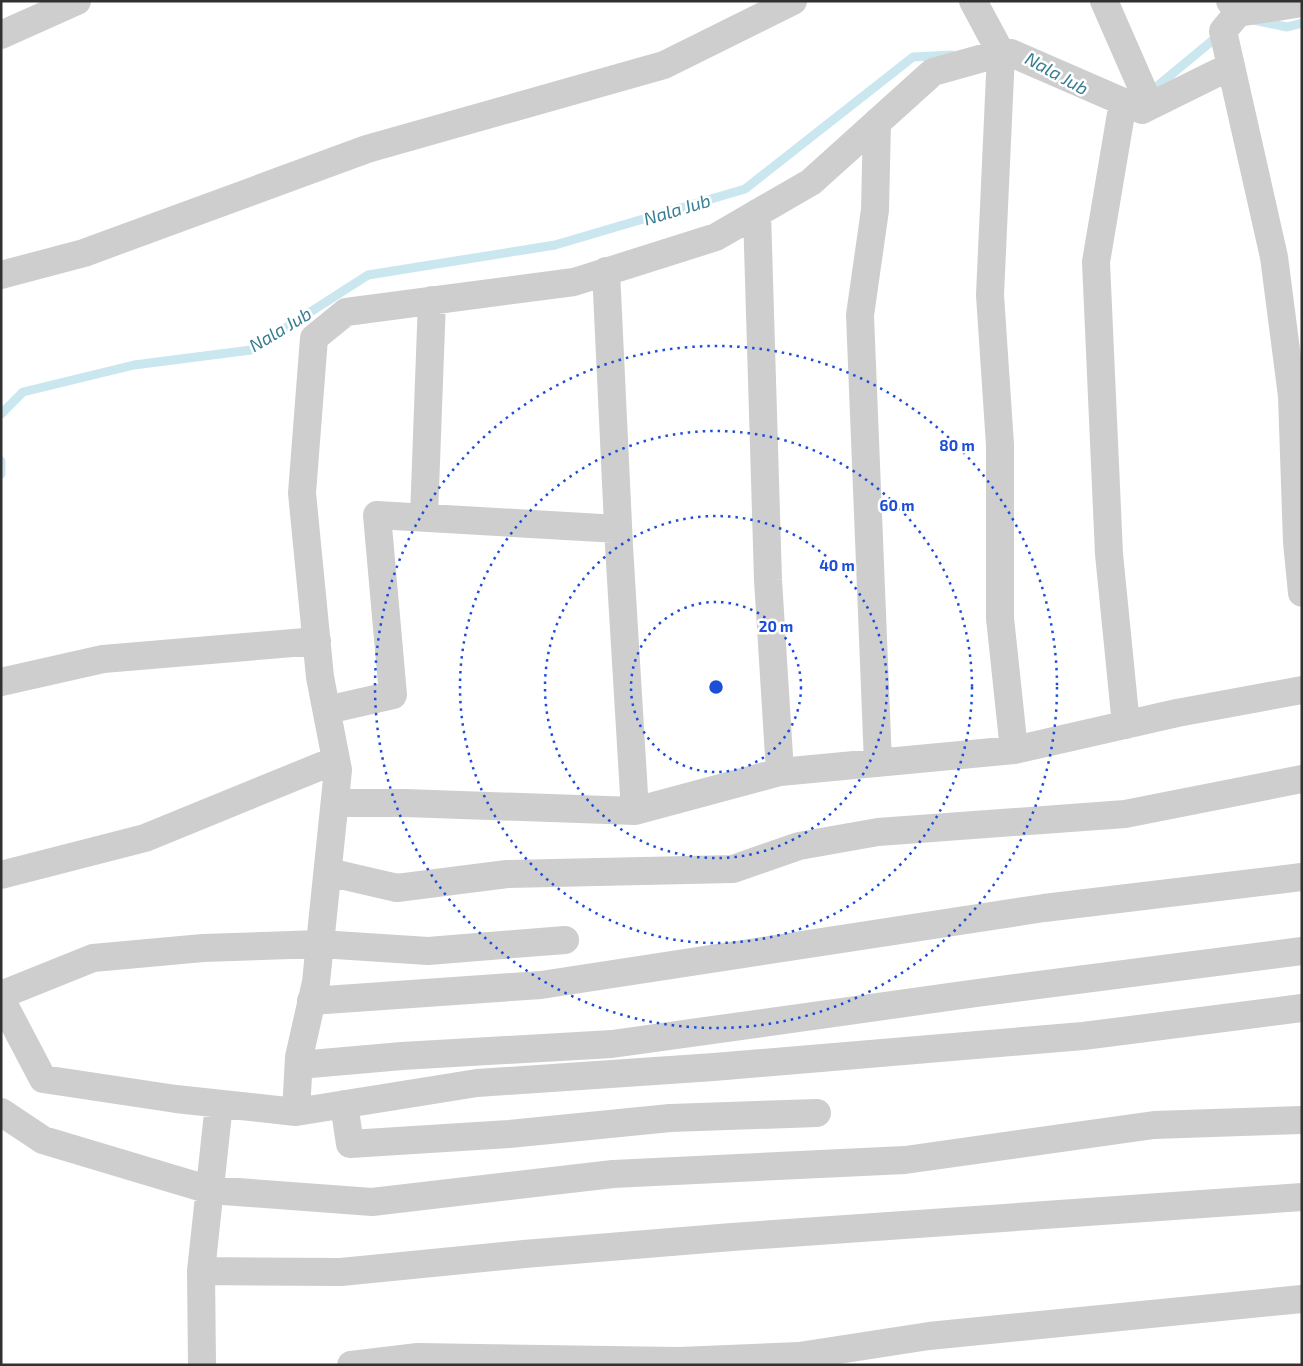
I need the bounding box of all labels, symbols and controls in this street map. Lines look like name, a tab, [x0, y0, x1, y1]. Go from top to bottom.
water label: Nala Jub	[1022, 47, 1092, 99]
water label: Nala Jub	[641, 188, 713, 230]
water label: Nala Jub	[245, 302, 315, 356]
text: 80 m	[939, 436, 975, 454]
text: 60 m	[880, 496, 914, 514]
text: 40 m	[819, 556, 855, 574]
text: 20 m	[759, 617, 793, 635]
centre of rings	[707, 678, 725, 696]

